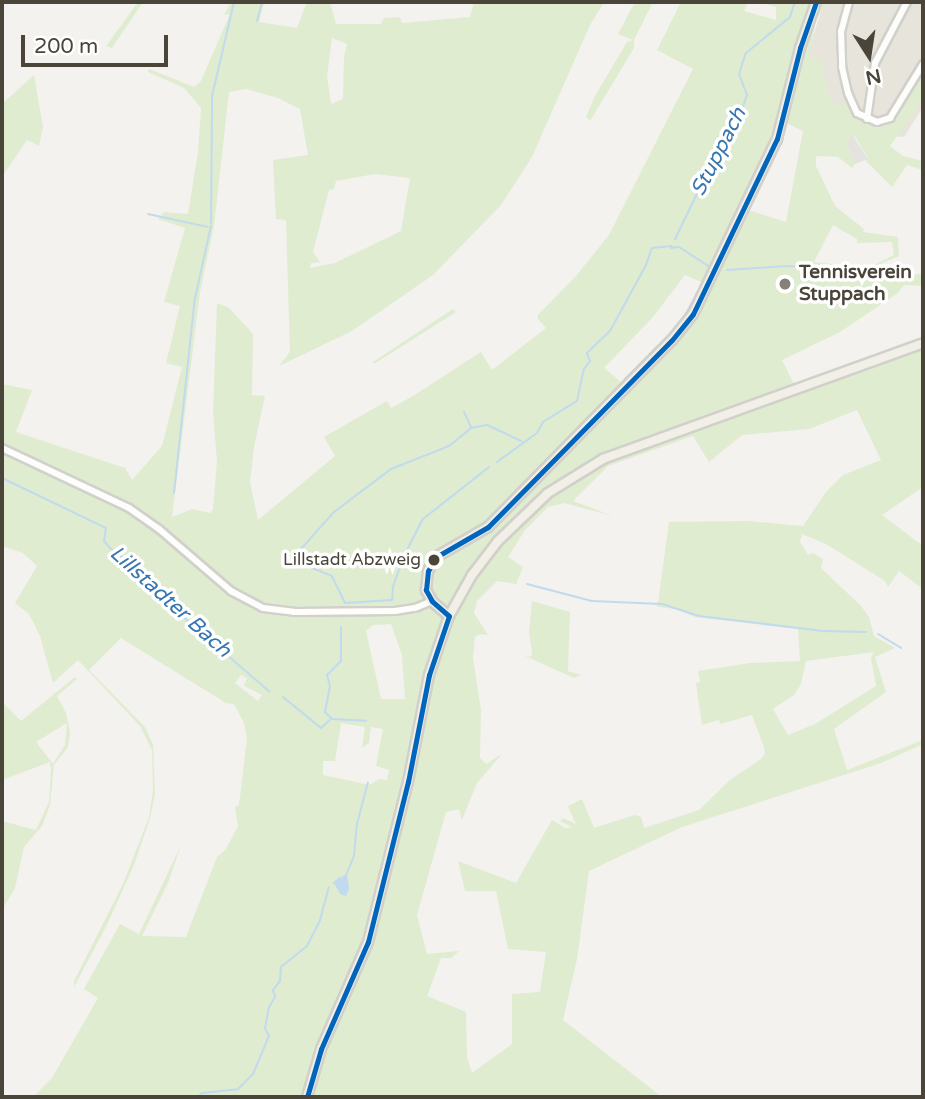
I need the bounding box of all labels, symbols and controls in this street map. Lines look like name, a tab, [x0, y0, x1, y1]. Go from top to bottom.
scale bar	[24, 21, 172, 65]
north arrow	[834, 21, 904, 91]
text: 200 m	[34, 34, 98, 59]
text: N	[864, 64, 883, 89]
water label: Stuppach	[686, 104, 752, 200]
place label: Tennisverein Stuppach	[799, 262, 912, 306]
marker: Tennisverein Stuppach	[777, 276, 793, 292]
water label: Lillstadter Bach	[104, 541, 236, 663]
place label: Lillstadt Abzweig	[283, 550, 421, 570]
marker: Lillstadt Abzweig	[427, 553, 441, 567]

